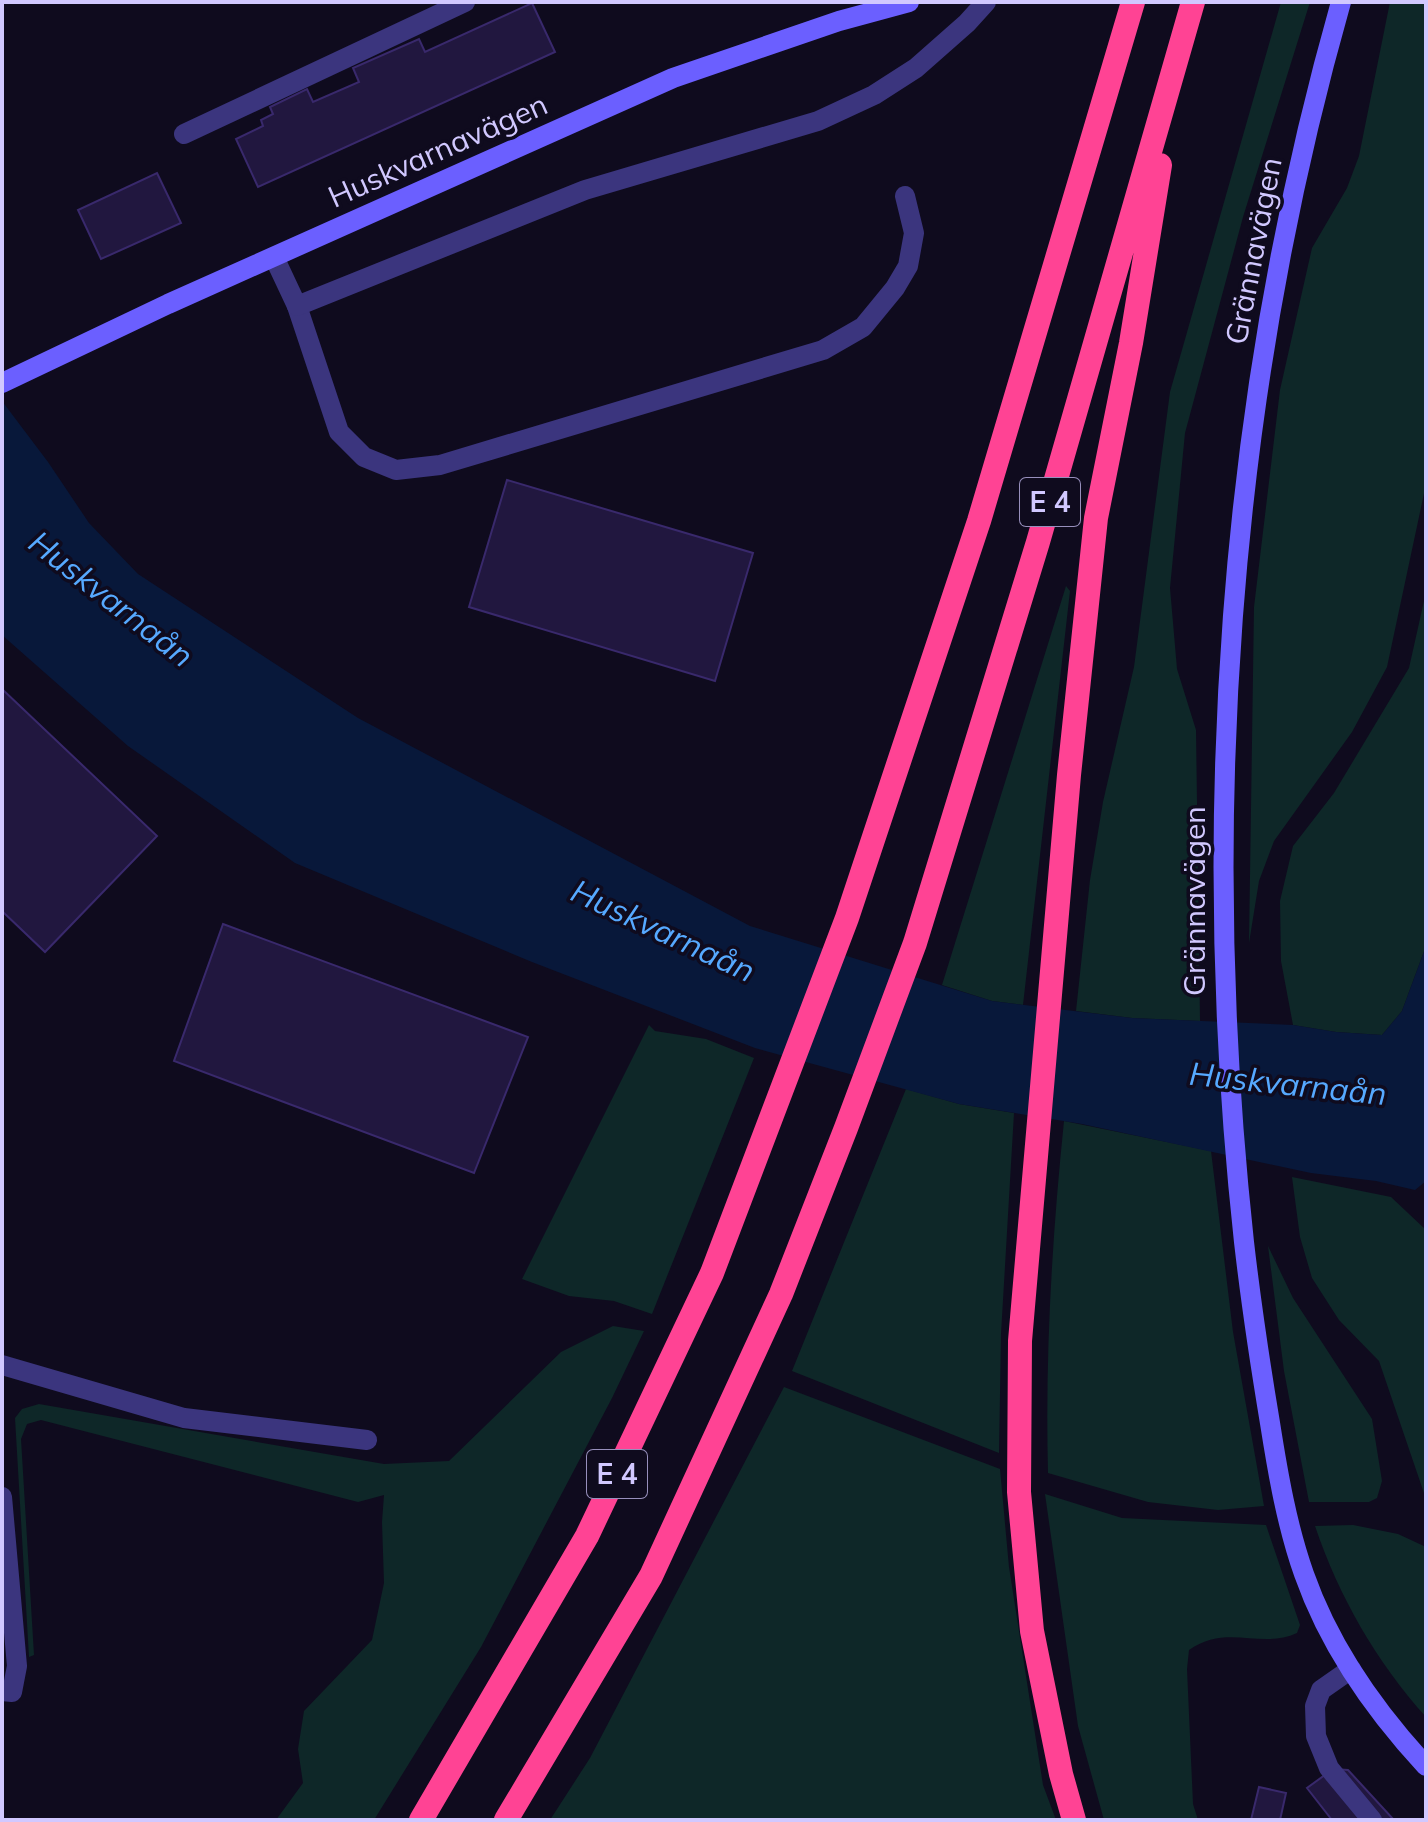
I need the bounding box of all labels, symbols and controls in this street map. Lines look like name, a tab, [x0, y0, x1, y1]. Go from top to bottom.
street label: Huskvarnavägen	[322, 85, 553, 215]
street label: Grännavägen	[1216, 154, 1290, 348]
road number: E 4	[1020, 478, 1080, 526]
water label: Huskvarnaån	[21, 521, 202, 675]
street label: Grännavägen	[1175, 806, 1213, 996]
water label: Huskvarnaån	[565, 870, 762, 990]
water label: Huskvarnaån	[1187, 1053, 1389, 1113]
road number: E 4	[587, 1450, 647, 1498]

